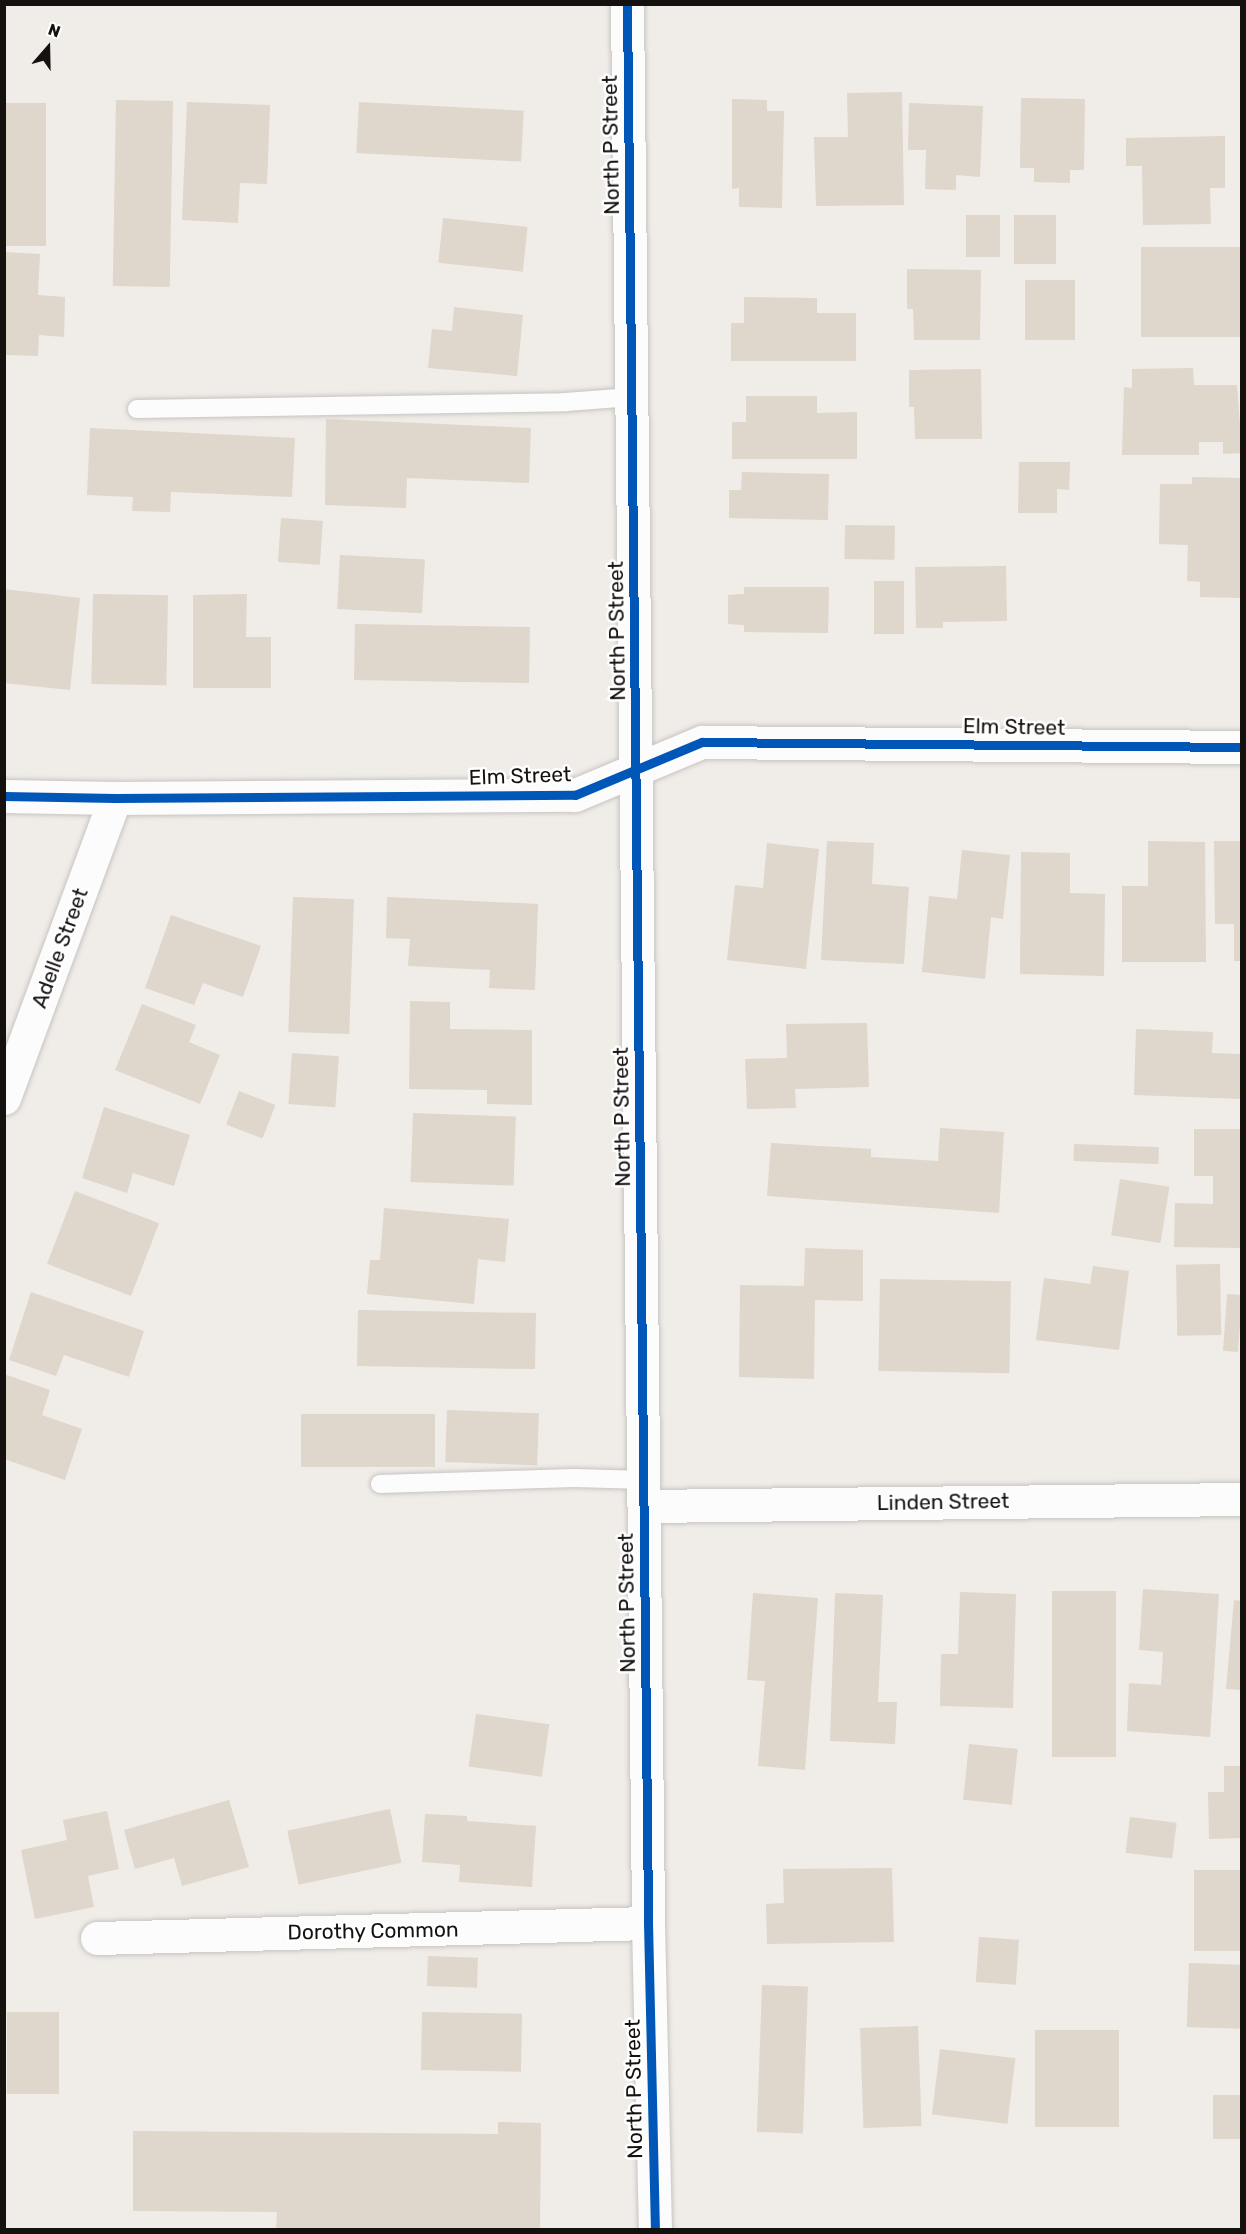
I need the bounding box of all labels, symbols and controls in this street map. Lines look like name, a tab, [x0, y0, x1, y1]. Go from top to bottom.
north arrow	[18, 18, 78, 78]
text: N	[46, 20, 63, 42]
street label: North P Street	[597, 75, 625, 215]
street label: North P Street	[603, 561, 631, 701]
street label: Elm Street	[963, 714, 1065, 740]
street label: Elm Street	[468, 762, 572, 790]
street label: Adelle Street	[27, 884, 93, 1012]
street label: North P Street	[608, 1047, 636, 1187]
street label: Linden Street	[877, 1488, 1009, 1516]
street label: North P Street	[613, 1533, 641, 1673]
street label: Dorothy Common	[287, 1917, 459, 1945]
street label: North P Street	[620, 2019, 648, 2159]

